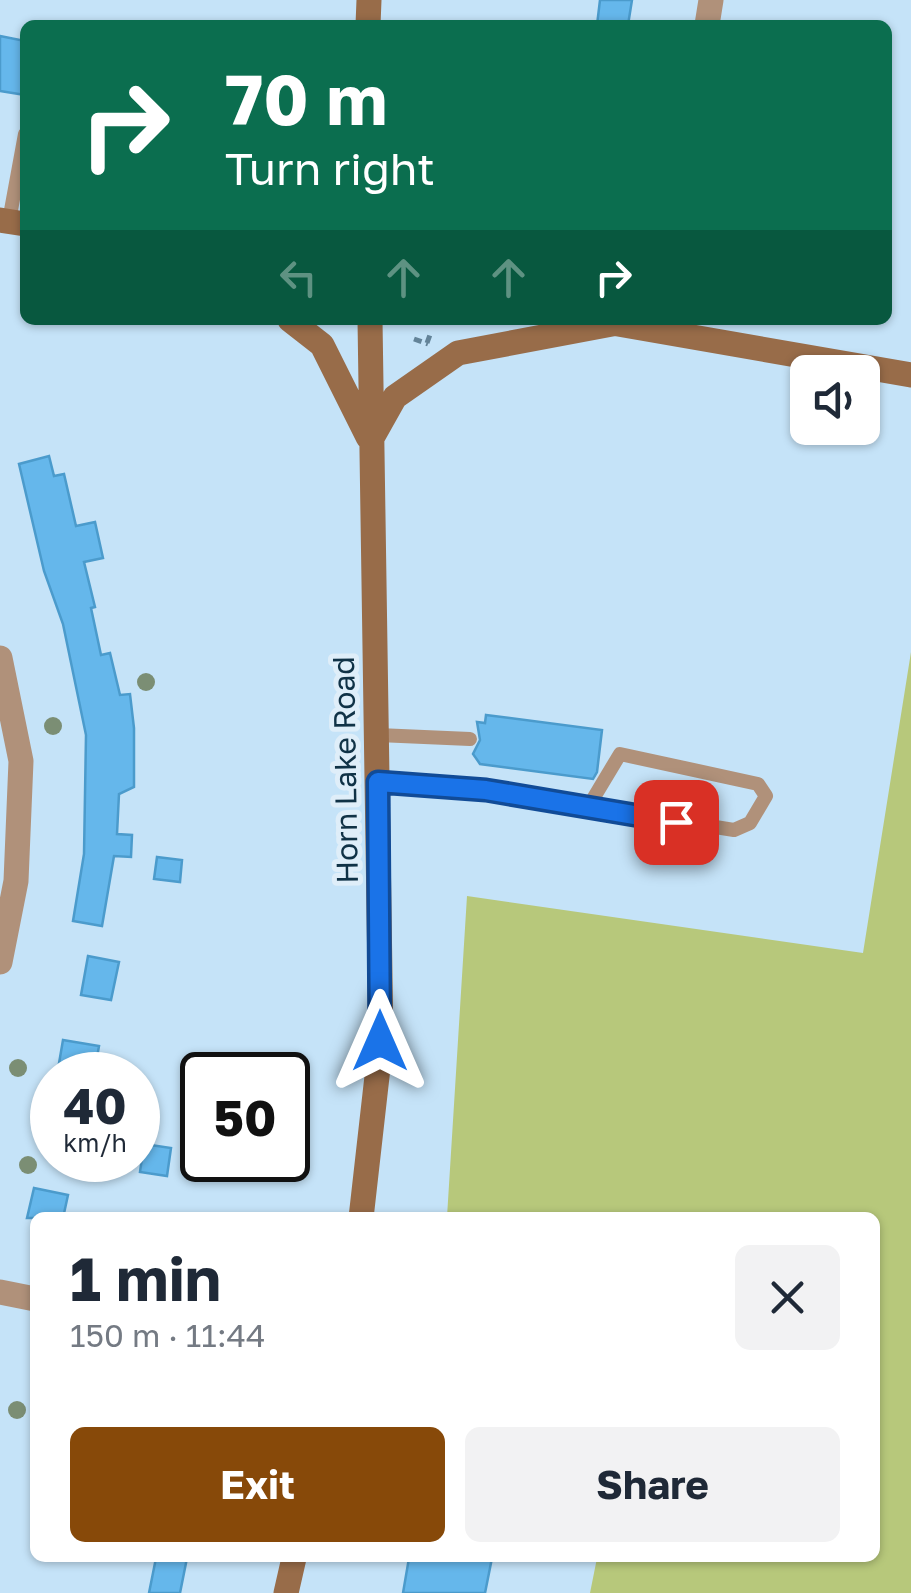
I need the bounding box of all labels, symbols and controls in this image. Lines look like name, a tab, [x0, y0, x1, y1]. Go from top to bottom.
text: 70 m	[225, 56, 387, 140]
icon: right	[60, 60, 190, 190]
text: Turn right	[225, 141, 435, 195]
icon: left	[271, 250, 326, 305]
icon: ahead	[376, 250, 431, 305]
icon: ahead	[481, 250, 536, 305]
icon: right	[586, 250, 641, 305]
map controls	[790, 355, 880, 445]
button: sound	[790, 355, 880, 445]
street label: Horn Lake Road	[325, 656, 365, 884]
pin	[634, 780, 719, 865]
icon: arrive	[649, 795, 704, 850]
position arrow	[328, 989, 432, 1093]
speed limit sign: 50	[180, 1052, 310, 1182]
text: 40	[63, 1075, 127, 1135]
text: km/h	[63, 1127, 127, 1158]
text: 1 min	[70, 1242, 221, 1314]
button: close	[735, 1245, 840, 1350]
text: 150 m · 11:44	[70, 1316, 266, 1354]
button: Exit	[70, 1427, 445, 1542]
button: Share	[465, 1427, 840, 1542]

